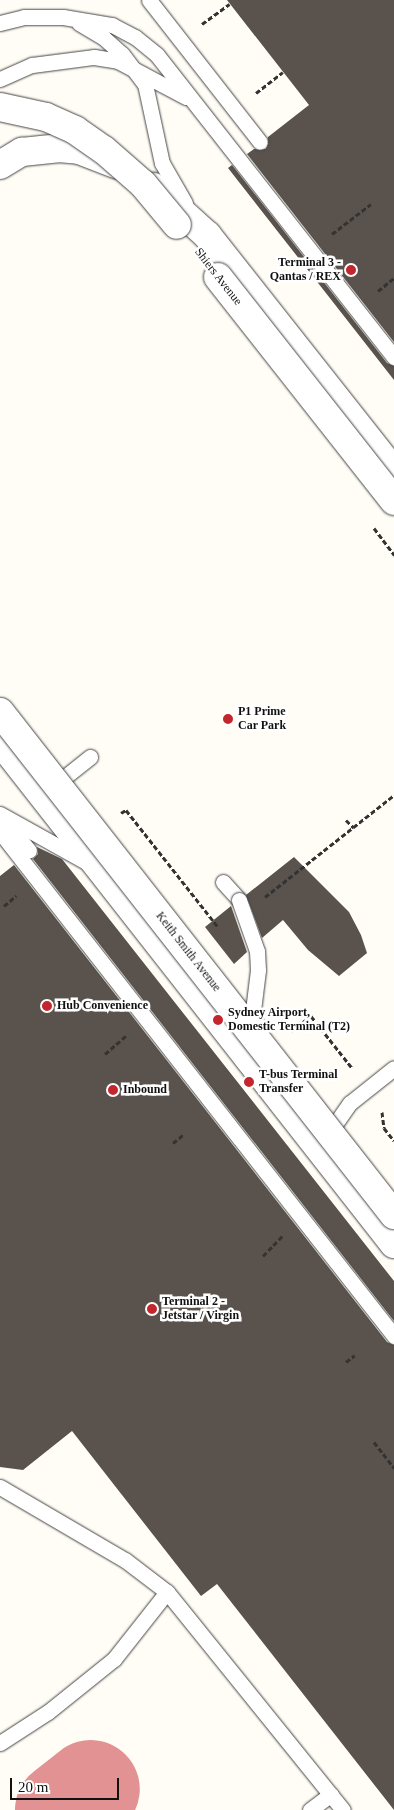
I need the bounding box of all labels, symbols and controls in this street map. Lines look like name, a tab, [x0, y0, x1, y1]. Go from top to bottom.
street label: Shiers Avenue	[191, 245, 245, 309]
place label: Terminal 3 - Qantas / REX	[270, 256, 341, 284]
marker: Terminal 3 - Qantas / REX	[345, 264, 357, 276]
place label: P1 Prime Car Park	[238, 705, 286, 733]
marker: P1 Prime Car Park	[222, 713, 234, 725]
street label: Keith Smith Avenue	[152, 909, 224, 995]
place label: Hub Convenience	[57, 999, 148, 1013]
marker: Hub Convenience	[41, 1000, 53, 1012]
place label: Sydney Airport, Domestic Terminal (T2)	[228, 1006, 350, 1034]
marker: Sydney Airport, Domestic Terminal (T2)	[212, 1014, 224, 1026]
place label: T-bus Terminal Transfer	[259, 1068, 338, 1096]
marker: T-bus Terminal Transfer	[243, 1076, 255, 1088]
place label: Inbound	[123, 1083, 167, 1097]
marker: Inbound	[107, 1084, 119, 1096]
place label: Terminal 2 - Jetstar / Virgin	[162, 1295, 240, 1323]
marker: Terminal 2 - Jetstar / Virgin	[146, 1303, 158, 1315]
scale bar	[12, 1768, 121, 1800]
text: 20 m	[18, 1779, 48, 1795]

